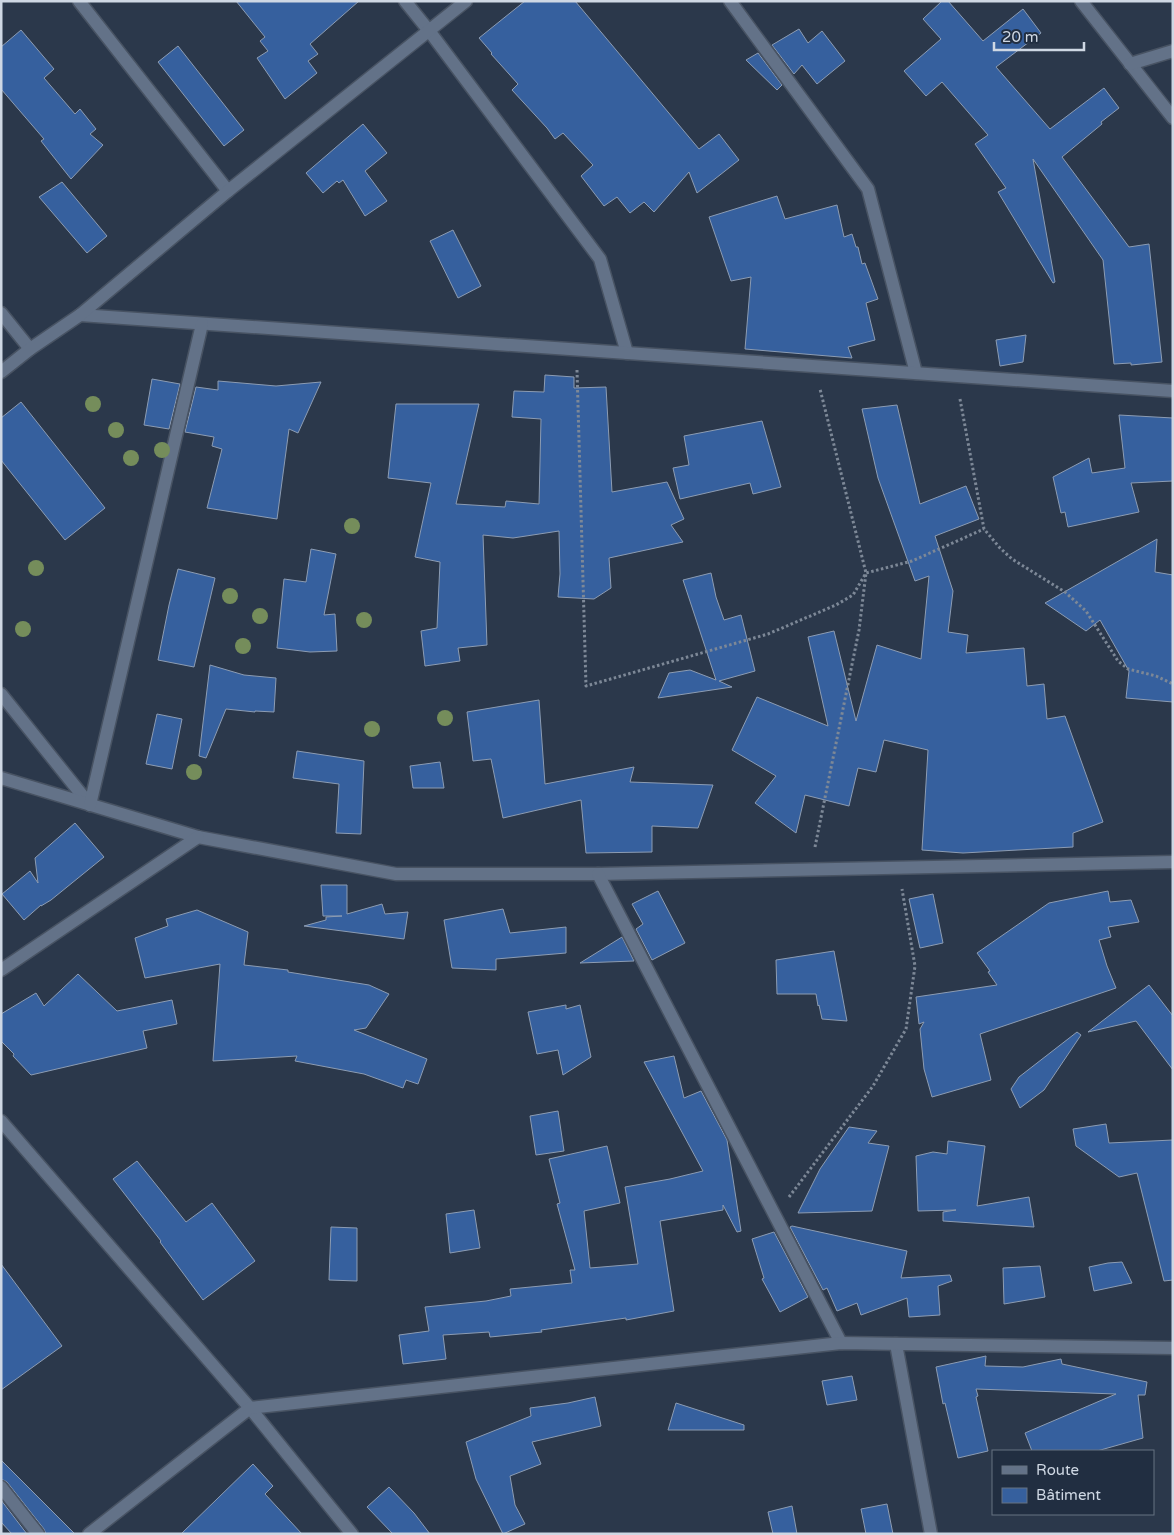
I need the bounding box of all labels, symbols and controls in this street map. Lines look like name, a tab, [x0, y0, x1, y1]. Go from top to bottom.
scale bar	[994, 20, 1084, 52]
text: 20 m	[1002, 28, 1039, 46]
legend	[992, 1450, 1154, 1515]
text: Route	[1036, 1461, 1079, 1479]
text: Bâtiment	[1036, 1486, 1101, 1504]

